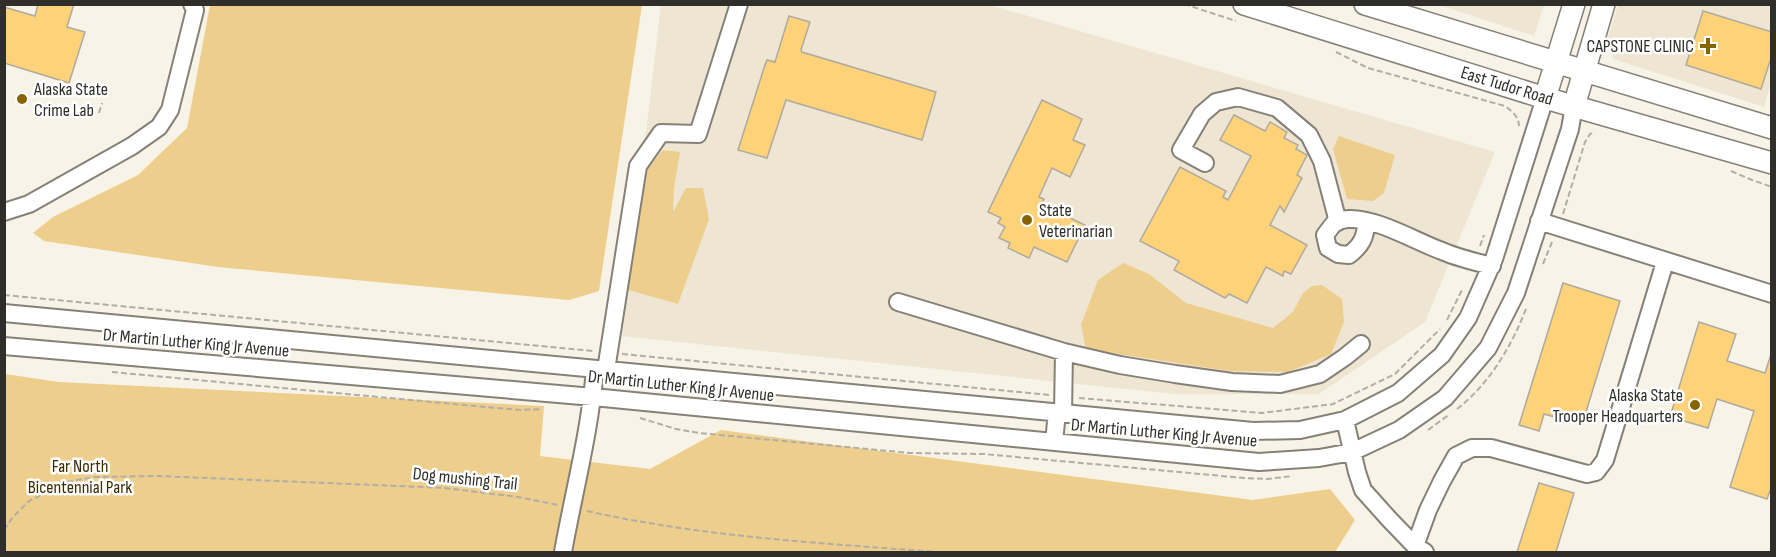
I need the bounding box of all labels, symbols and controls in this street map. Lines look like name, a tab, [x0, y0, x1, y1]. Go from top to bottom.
place label: CAPSTONE CLINIC	[1586, 36, 1694, 57]
marker: CAPSTONE CLINIC	[1699, 37, 1717, 55]
street label: East Tudor Road	[1458, 62, 1556, 110]
place label: Alaska State Crime Lab	[33, 79, 108, 121]
marker: Alaska State Crime Lab	[15, 92, 29, 106]
place label: State Veterinarian	[1039, 200, 1113, 242]
marker: State Veterinarian	[1020, 213, 1034, 227]
street label: Dr Martin Luther King Jr Avenue	[102, 324, 290, 362]
street label: Dr Martin Luther King Jr Avenue	[587, 366, 775, 406]
place label: Alaska State Trooper Headquarters	[1552, 385, 1683, 427]
marker: Alaska State Trooper Headquarters	[1688, 398, 1702, 412]
street label: Dr Martin Luther King Jr Avenue	[1070, 414, 1258, 452]
park label: Far North Bicentennial Park	[28, 456, 132, 498]
street label: Dog mushing Trail	[412, 463, 518, 495]

